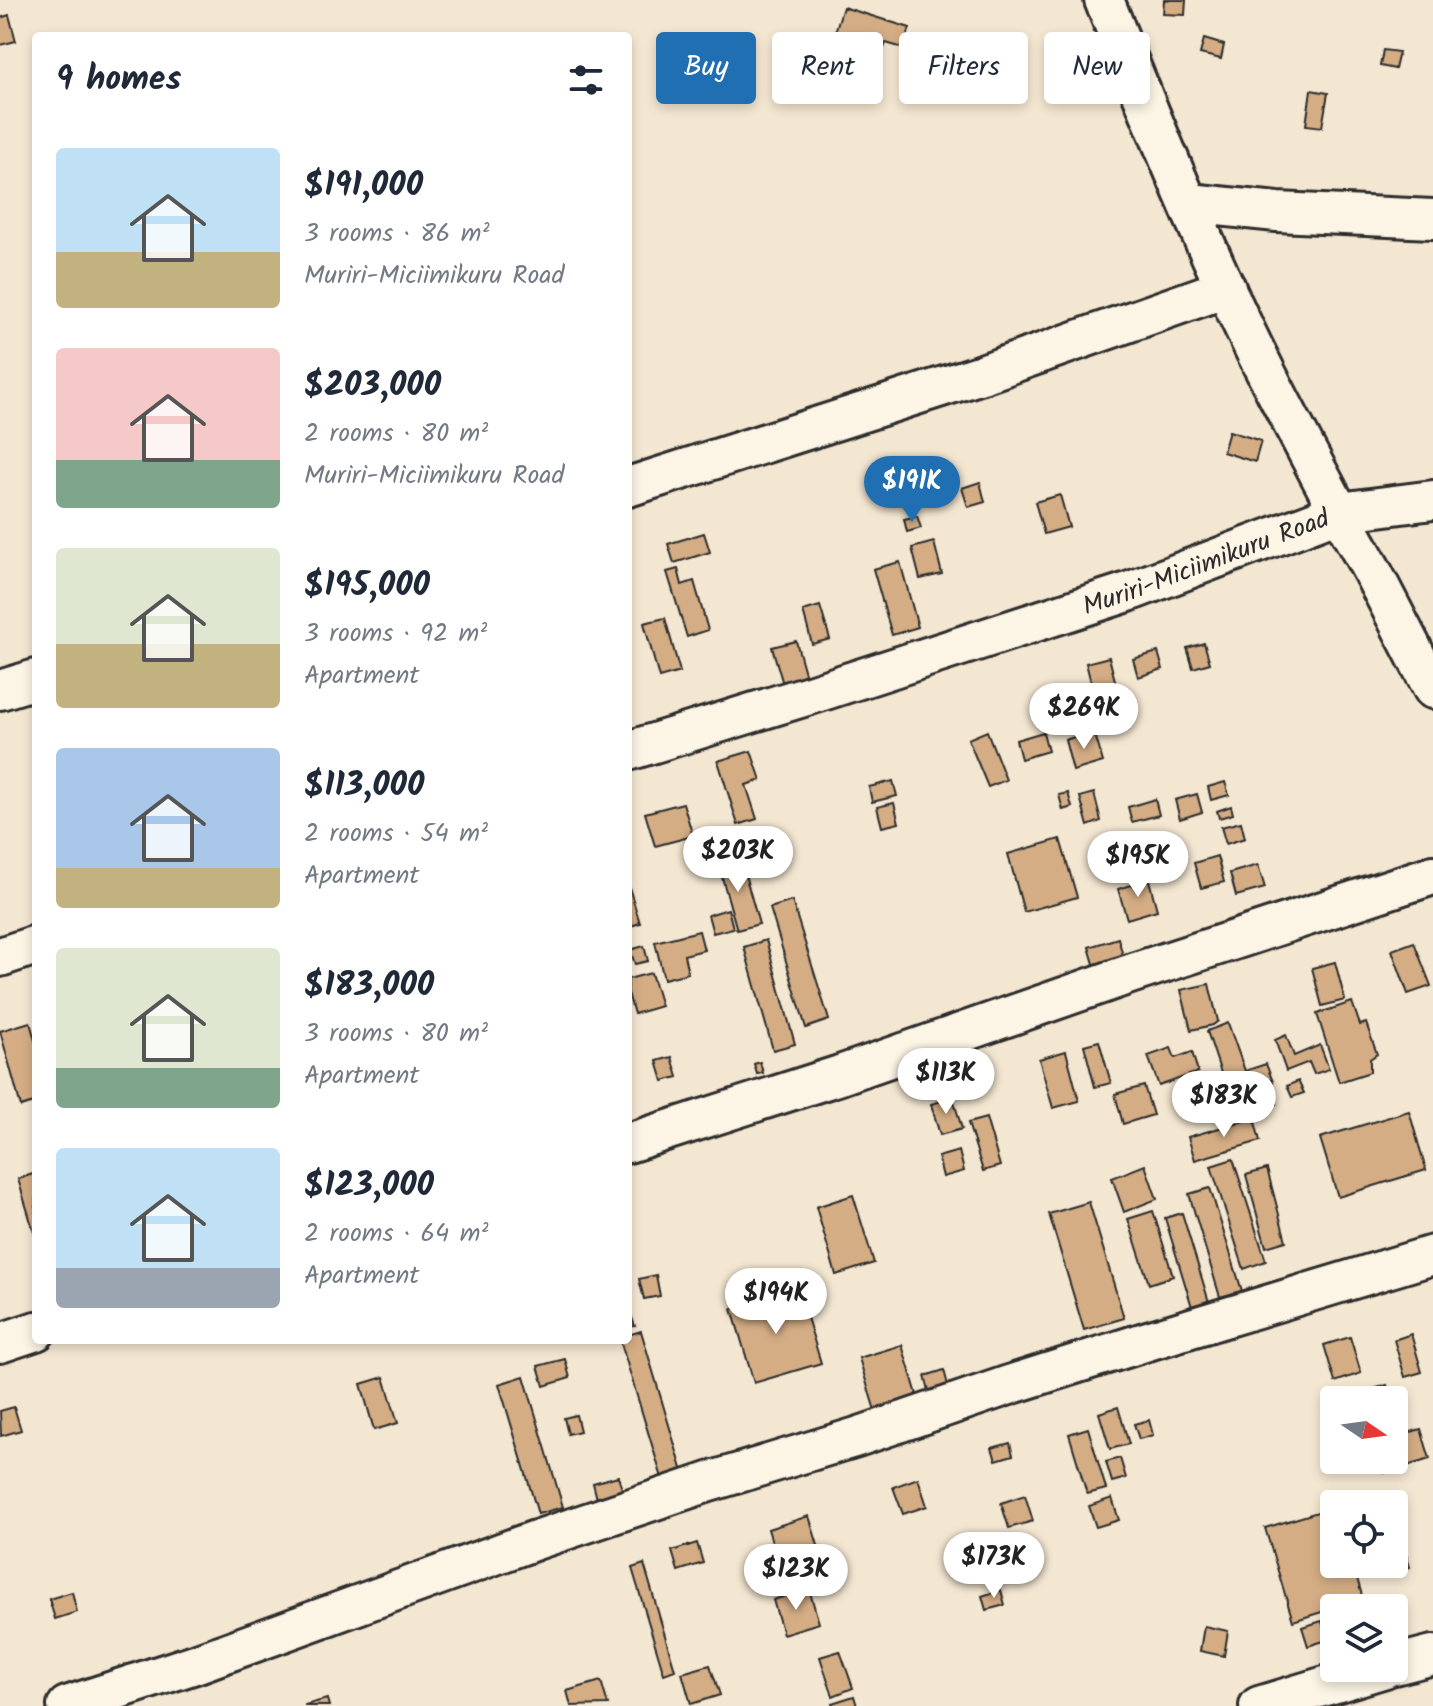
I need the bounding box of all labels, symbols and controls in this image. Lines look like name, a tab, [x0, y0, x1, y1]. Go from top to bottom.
chip: Buy	[656, 32, 756, 104]
chip: Rent	[772, 32, 883, 104]
chip: Filters	[899, 32, 1028, 104]
chip: New	[1044, 32, 1150, 104]
text: 9 homes	[56, 53, 181, 107]
icon: filters	[564, 58, 608, 102]
text: $191,000	[304, 159, 423, 213]
icon: home	[120, 180, 216, 276]
text: 3 rooms · 86 m²	[304, 213, 489, 255]
text: Muriri-Miciimikuru Road	[304, 255, 564, 297]
text: $203,000	[304, 359, 441, 413]
icon: home	[120, 380, 216, 476]
text: 2 rooms · 80 m²	[304, 413, 488, 455]
text: Muriri-Miciimikuru Road	[304, 455, 564, 497]
pin: $191K	[856, 456, 968, 524]
text: $191K	[882, 461, 942, 503]
street label: Muriri-Miciimikuru Road	[1077, 498, 1337, 628]
text: $195,000	[304, 559, 430, 613]
icon: home	[120, 580, 216, 676]
text: 3 rooms · 92 m²	[304, 613, 487, 655]
text: Apartment	[304, 655, 419, 697]
pin: $269K	[1028, 683, 1140, 751]
text: $269K	[1047, 688, 1121, 730]
text: $113,000	[304, 759, 425, 813]
icon: home	[120, 780, 216, 876]
text: 2 rooms · 54 m²	[304, 813, 488, 855]
pin: $203K	[682, 826, 794, 894]
text: $203K	[701, 831, 775, 873]
pin: $195K	[1082, 831, 1194, 899]
text: $195K	[1105, 836, 1171, 878]
text: Apartment	[304, 855, 419, 897]
text: $183,000	[304, 959, 434, 1013]
icon: home	[120, 980, 216, 1076]
text: 3 rooms · 80 m²	[304, 1013, 488, 1055]
pin: $113K	[890, 1048, 1002, 1116]
text: $113K	[916, 1053, 976, 1095]
text: Apartment	[304, 1055, 419, 1097]
pin: $183K	[1168, 1071, 1280, 1139]
text: $183K	[1190, 1076, 1258, 1118]
text: $123,000	[304, 1159, 434, 1213]
icon: home	[120, 1180, 216, 1276]
text: 2 rooms · 64 m²	[304, 1213, 488, 1255]
text: Apartment	[304, 1255, 419, 1297]
pin: $194K	[720, 1268, 832, 1336]
text: $194K	[743, 1273, 809, 1315]
north arrow	[1320, 1386, 1408, 1474]
map controls	[1320, 1386, 1408, 1682]
button: locate	[1320, 1490, 1408, 1578]
pin: $173K	[938, 1532, 1050, 1600]
text: $173K	[961, 1537, 1027, 1579]
pin: $123K	[740, 1544, 852, 1612]
text: $123K	[762, 1549, 830, 1591]
button: layers	[1320, 1594, 1408, 1682]

